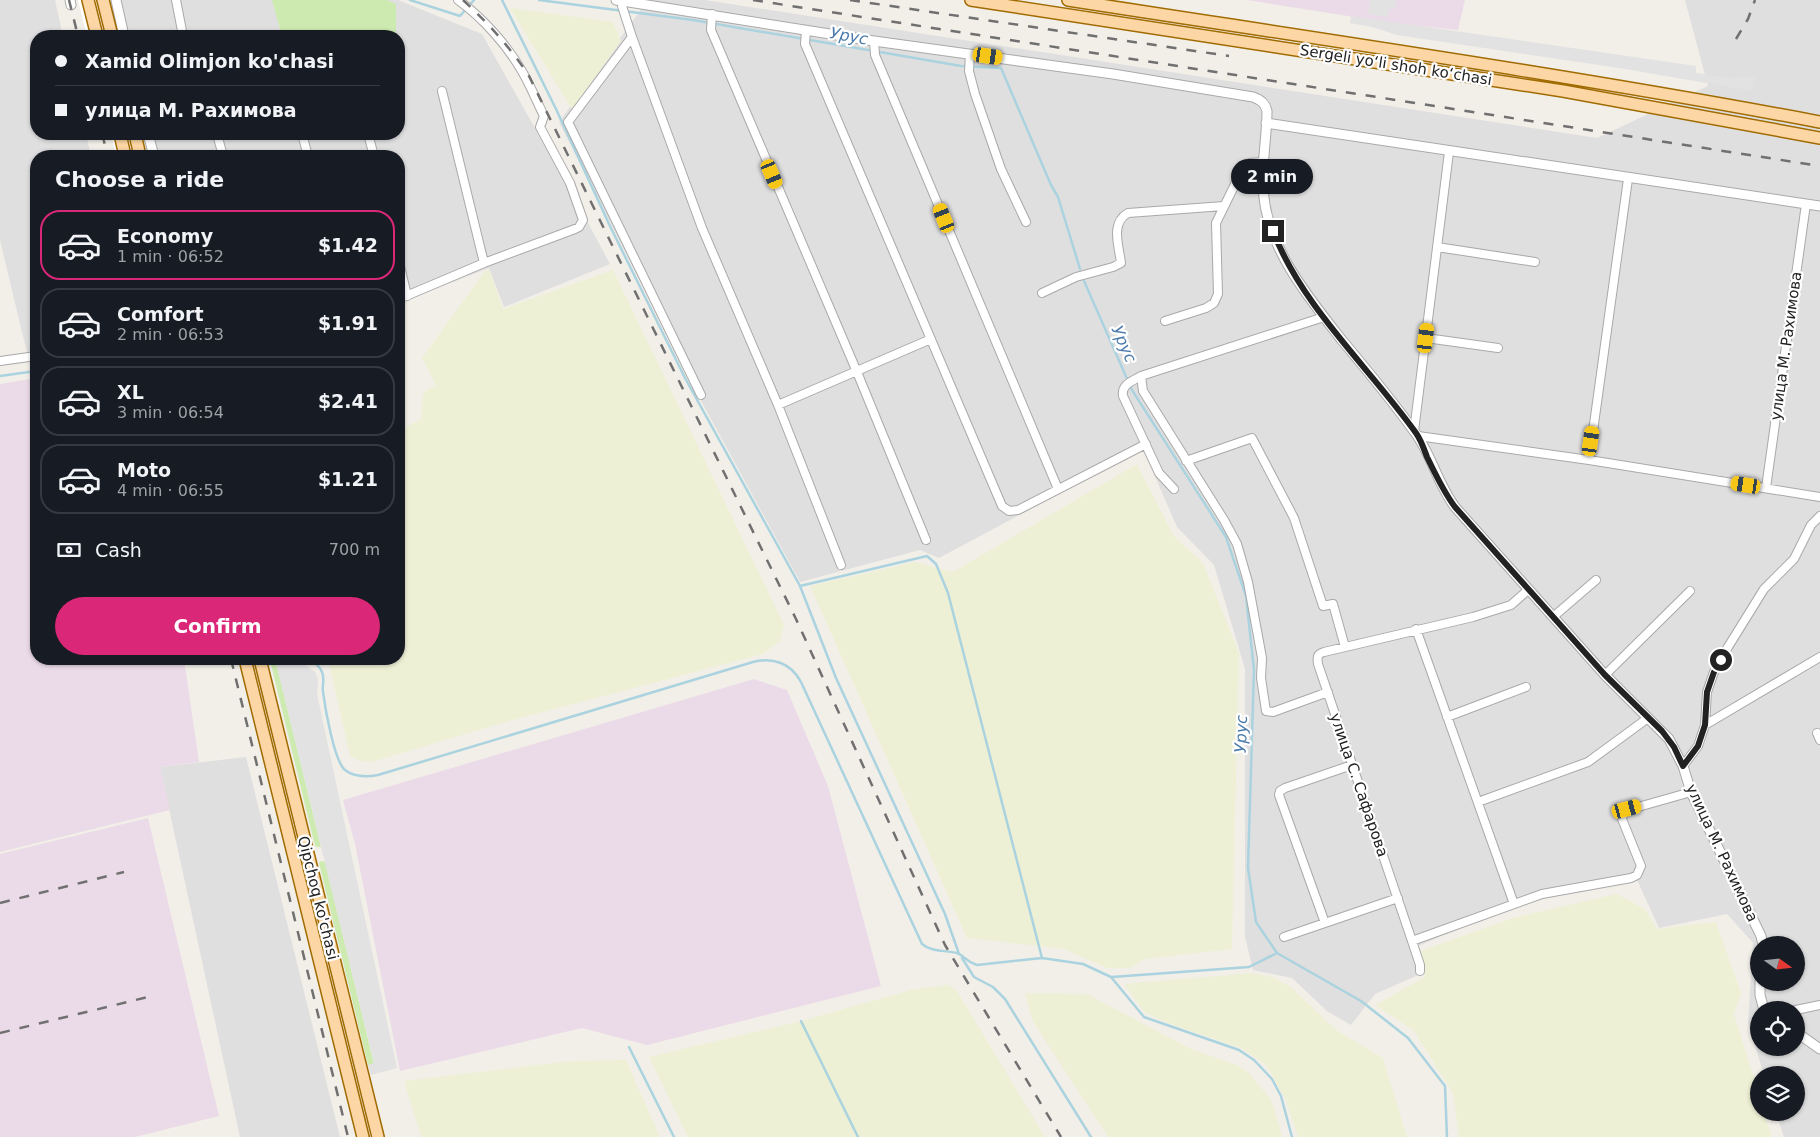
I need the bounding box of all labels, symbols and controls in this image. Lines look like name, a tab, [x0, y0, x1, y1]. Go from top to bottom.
water label: Урус	[829, 23, 870, 49]
street label: Sergeli yo‘li shoh ko‘chasi	[1299, 41, 1493, 89]
car	[972, 46, 1003, 66]
text: Xamid Olimjon ko'chasi	[85, 50, 334, 72]
text: улица М. Рахимова	[85, 99, 297, 121]
car	[759, 157, 784, 191]
callout: 2 min	[1232, 158, 1314, 194]
text: Choose a ride	[55, 167, 224, 192]
text: 2 min	[1247, 167, 1297, 186]
car	[931, 201, 956, 235]
route end	[1262, 220, 1284, 242]
icon: car	[57, 223, 102, 268]
text: Economy	[117, 225, 213, 247]
text: $1.42	[318, 234, 378, 256]
text: 1 min · 06:52	[117, 247, 224, 266]
street label: улица М. Рахимова	[1767, 270, 1805, 422]
icon: car	[57, 301, 102, 346]
text: Comfort	[117, 303, 204, 325]
text: $1.91	[318, 312, 378, 334]
car	[1416, 322, 1435, 354]
water label: Урус	[1108, 323, 1141, 365]
text: 2 min · 06:53	[117, 325, 224, 344]
icon: car	[57, 379, 102, 424]
text: XL	[117, 381, 144, 403]
text: $2.41	[318, 390, 378, 412]
text: 3 min · 06:54	[117, 403, 224, 422]
car	[1581, 425, 1600, 457]
icon: car	[57, 457, 102, 502]
text: Moto	[117, 459, 171, 481]
text: $1.21	[318, 468, 378, 490]
car	[1730, 475, 1761, 495]
text: 4 min · 06:55	[117, 481, 224, 500]
icon: cash	[55, 536, 83, 564]
text: Cash	[95, 539, 142, 561]
text: 700 m	[329, 540, 380, 559]
button: Confirm	[55, 597, 380, 655]
route start	[1710, 649, 1732, 671]
street label: улица С. Сафарова	[1326, 711, 1392, 859]
water label: Урус	[1231, 714, 1251, 753]
street label: улица М. Рахимова	[1682, 781, 1762, 925]
car	[1610, 798, 1643, 820]
street label: Qipchoq ko'chasi	[294, 834, 342, 962]
north arrow	[1750, 936, 1805, 991]
map controls	[1750, 936, 1805, 1121]
button: locate	[1750, 1001, 1805, 1056]
button: layers	[1750, 1066, 1805, 1121]

